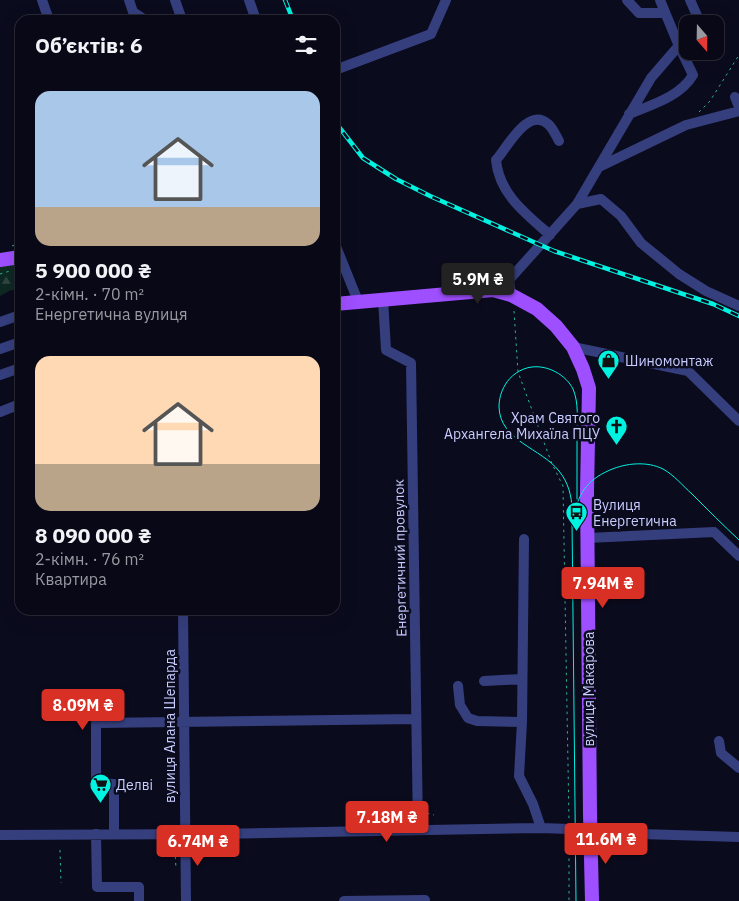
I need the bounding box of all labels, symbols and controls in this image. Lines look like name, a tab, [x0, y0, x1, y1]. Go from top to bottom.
north arrow	[679, 15, 724, 60]
map controls	[679, 15, 724, 60]
text: Об’єктів: 6	[35, 31, 143, 59]
icon: filters	[292, 31, 320, 59]
icon: home	[133, 124, 223, 214]
text: 5 900 000 ₴	[35, 256, 152, 284]
pin: 5.9M ₴	[437, 262, 519, 305]
text: 5.9M ₴	[452, 269, 504, 289]
text: 2-кімн. · 70 m²	[35, 284, 144, 304]
text: Енергетична вулиця	[35, 304, 187, 324]
shop icon: Шиномонтаж	[597, 349, 621, 380]
place label: Шиномонтаж	[625, 352, 713, 370]
icon: home	[133, 389, 223, 479]
place label: Храм Святого Архангела Михаїла ПЦУ	[444, 409, 601, 443]
church icon: Храм Святого Архангела Михаїла ПЦУ	[604, 414, 628, 445]
street label: Енергетичний провулок	[390, 479, 410, 637]
place label: Вулиця Енергетична	[593, 496, 677, 530]
bus stop icon: Вулиця Енергетична	[565, 501, 589, 532]
text: 8 090 000 ₴	[35, 521, 152, 549]
text: 2-кімн. · 76 m²	[35, 549, 144, 569]
pin: 7.94M ₴	[557, 566, 649, 609]
text: Квартира	[35, 569, 107, 589]
text: 7.94M ₴	[573, 573, 633, 593]
street label: вулиця Макарова	[580, 631, 598, 746]
street label: вулиця Алана Шепарда	[161, 649, 179, 803]
pin: 8.09M ₴	[37, 688, 129, 731]
text: 8.09M ₴	[53, 695, 113, 715]
supermarket icon: Делві	[88, 773, 112, 804]
place label: Делві	[116, 776, 153, 794]
pin: 7.18M ₴	[341, 800, 433, 843]
text: 7.18M ₴	[357, 807, 417, 827]
pin: 11.6M ₴	[560, 822, 652, 865]
pin: 6.74M ₴	[152, 824, 244, 867]
text: 11.6M ₴	[576, 829, 636, 849]
text: 6.74M ₴	[168, 831, 228, 851]

